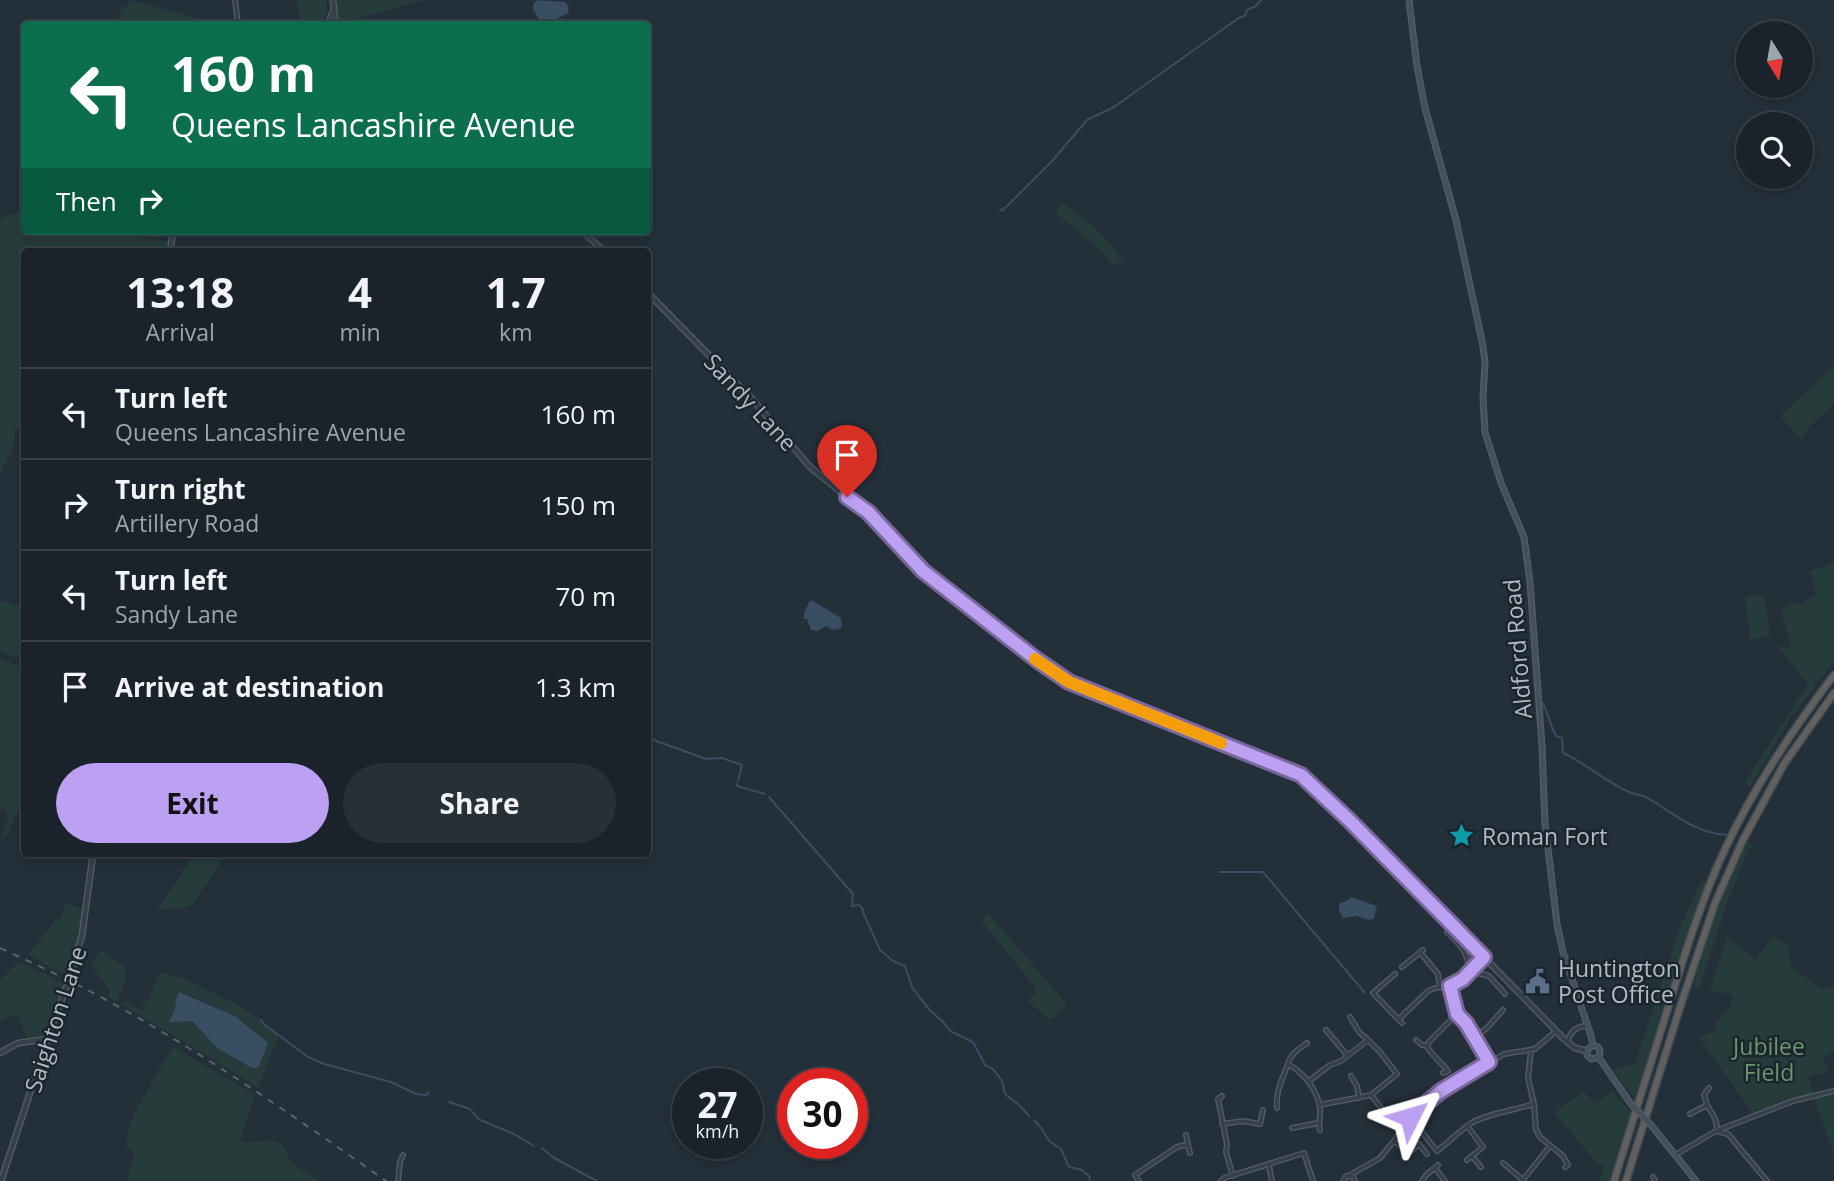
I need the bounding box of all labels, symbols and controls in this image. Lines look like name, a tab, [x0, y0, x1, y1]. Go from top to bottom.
north arrow	[1736, 21, 1813, 98]
map controls	[1736, 21, 1813, 189]
text: 160 m	[171, 40, 316, 106]
icon: left	[56, 49, 147, 140]
text: Queens Lancashire Avenue	[171, 103, 576, 146]
button: search	[1736, 112, 1813, 189]
icon: right	[131, 182, 169, 220]
text: Then	[56, 183, 117, 219]
text: 13:18	[126, 263, 234, 320]
text: 4	[348, 263, 372, 320]
text: 1.7	[486, 263, 546, 320]
text: Arrival	[146, 316, 215, 348]
text: min	[339, 316, 381, 348]
text: km	[499, 316, 532, 348]
street label: Sandy Lane	[697, 346, 805, 458]
text: Turn left	[115, 380, 227, 416]
icon: left	[56, 395, 94, 433]
text: 160 m	[541, 396, 616, 432]
text: Queens Lancashire Avenue	[115, 416, 406, 448]
pin	[817, 425, 877, 497]
icon: arrive	[828, 436, 866, 474]
text: Turn right	[115, 471, 246, 507]
icon: right	[56, 486, 94, 524]
text: 150 m	[541, 487, 616, 523]
text: Artillery Road	[115, 507, 259, 539]
text: Turn left	[115, 562, 227, 598]
icon: left	[56, 577, 94, 615]
text: 70 m	[555, 578, 616, 614]
street label: Aldford Road	[1495, 578, 1539, 720]
text: Sandy Lane	[115, 598, 238, 630]
icon: arrive	[56, 668, 94, 706]
text: Arrive at destination	[115, 669, 384, 705]
text: 1.3 km	[535, 669, 616, 705]
button: Exit	[56, 763, 329, 843]
button: Share	[343, 763, 616, 843]
place label: Roman Fort	[1482, 820, 1608, 852]
place icon: Roman Fort	[1448, 822, 1476, 850]
street label: Saighton Lane	[16, 942, 94, 1096]
place label: Huntington Post Office	[1558, 952, 1680, 1010]
public building icon: Huntington Post Office	[1524, 967, 1552, 995]
park label: Jubilee Field	[1731, 1030, 1805, 1088]
speed limit sign: 30	[777, 1068, 868, 1159]
position arrow	[1373, 1080, 1447, 1154]
text: 27	[697, 1081, 738, 1128]
text: km/h	[696, 1119, 739, 1143]

